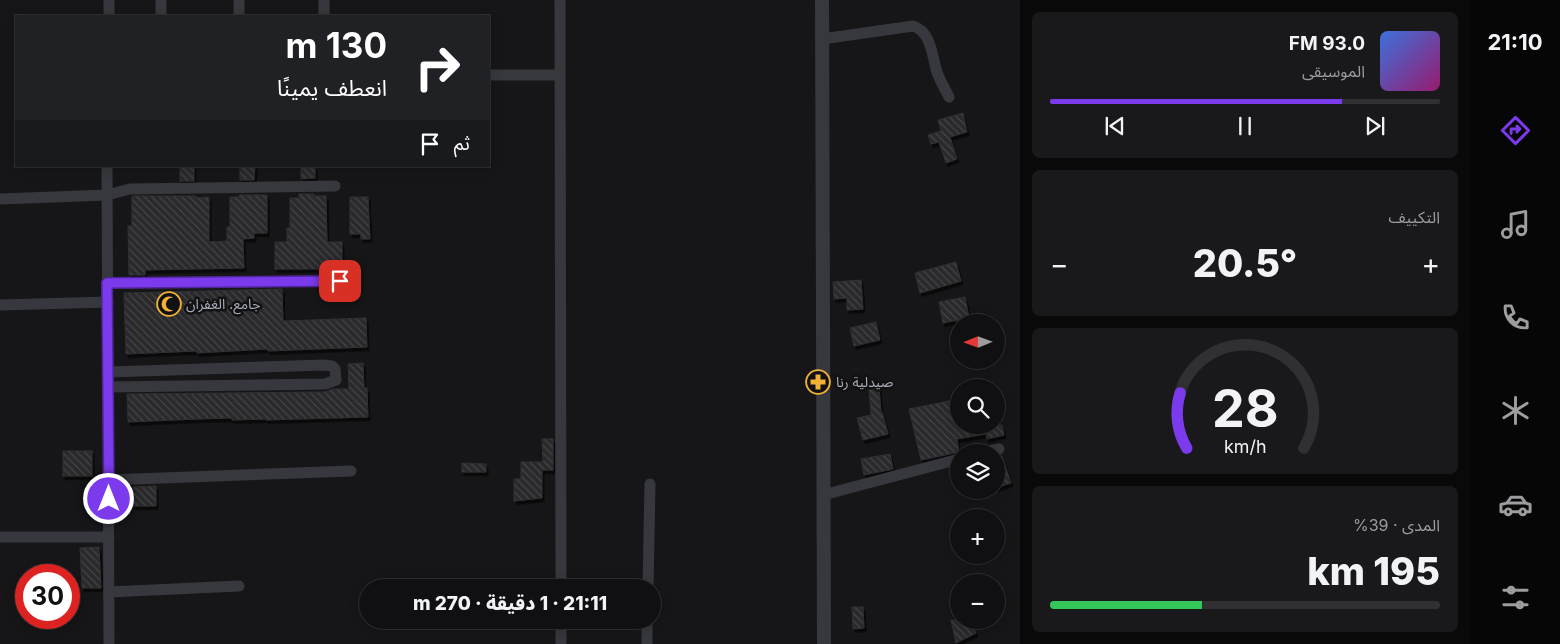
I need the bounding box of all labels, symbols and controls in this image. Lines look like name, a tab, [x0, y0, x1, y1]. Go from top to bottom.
text: 130 m	[285, 24, 387, 66]
text: 21:10	[1488, 29, 1543, 55]
text: 93.0 FM	[1289, 32, 1365, 55]
icon: right	[405, 35, 470, 100]
text: الموسيقى	[1302, 61, 1365, 81]
text: انعطف يمينًا	[277, 75, 387, 101]
icon: previous	[1101, 112, 1129, 140]
icon: pause	[1231, 112, 1259, 140]
icon: next	[1361, 112, 1389, 140]
icon: directions	[1498, 113, 1533, 148]
icon: arrive	[416, 130, 444, 158]
text: ثم	[454, 132, 470, 155]
text: التكييف	[1388, 207, 1440, 227]
icon: music	[1498, 207, 1533, 242]
text: 20.5°	[1193, 240, 1297, 286]
text: −	[1050, 247, 1069, 281]
text: +	[1421, 247, 1440, 281]
pin	[319, 260, 361, 302]
icon: arrive	[326, 267, 354, 295]
mosque icon: جامع. الغفران	[156, 291, 182, 317]
place label: جامع. الغفران	[186, 295, 260, 315]
icon: phone	[1498, 300, 1533, 335]
north arrow	[950, 314, 1005, 369]
map controls	[950, 314, 1005, 629]
pharmacy icon: صيدلية رنا	[805, 369, 831, 395]
place label: صيدلية رنا	[836, 373, 894, 391]
text: 28	[1212, 377, 1278, 440]
button: search	[950, 379, 1005, 434]
icon: climate	[1498, 393, 1533, 428]
text: km/h	[1224, 436, 1266, 457]
button: layers	[950, 444, 1005, 499]
position arrow	[82, 472, 134, 524]
icon: car	[1498, 487, 1533, 522]
button: +	[950, 509, 1005, 564]
text: المدى · 39%	[1353, 515, 1440, 535]
text: 195 km	[1307, 548, 1440, 594]
speed limit sign: 30	[15, 564, 80, 629]
button: −	[950, 574, 1005, 629]
icon: filters	[1498, 580, 1533, 615]
text: 21:11 · 1 دقيقة · 270 m	[413, 592, 607, 615]

